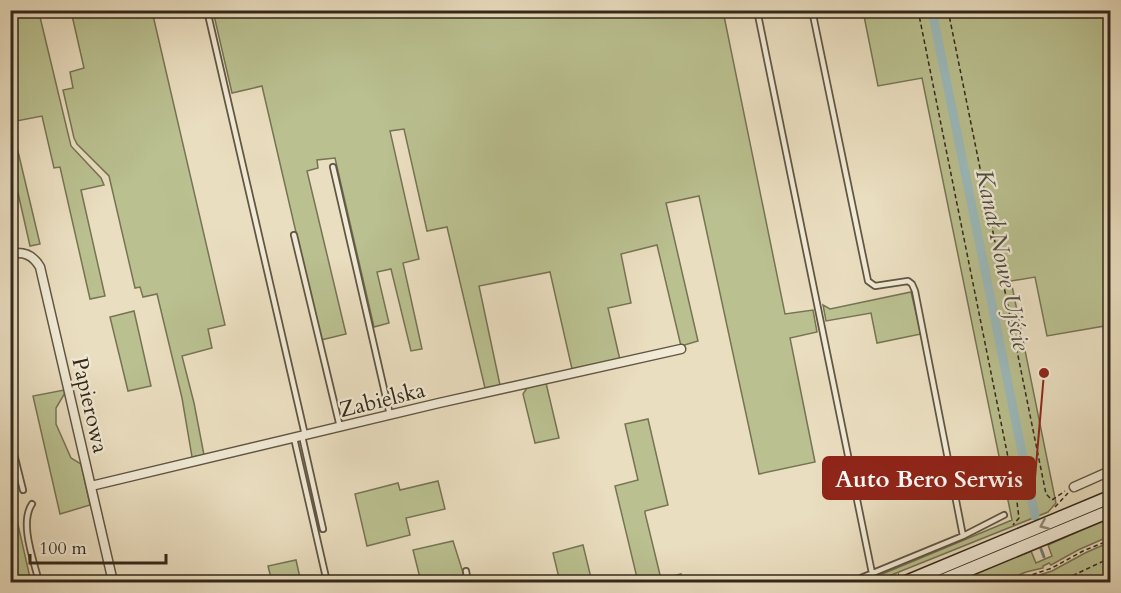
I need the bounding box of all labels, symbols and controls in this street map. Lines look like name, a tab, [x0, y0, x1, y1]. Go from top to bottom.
water label: Kanał Nowe Ujście	[967, 166, 1038, 355]
street label: Papierowa	[64, 354, 116, 457]
street label: Zabielska	[336, 375, 429, 425]
callout: Auto Bero Serwis	[823, 457, 1035, 499]
text: Auto Bero Serwis	[835, 463, 1023, 496]
one-way arrow	[1039, 518, 1050, 530]
scale bar	[30, 527, 166, 565]
text: 100 m	[39, 536, 87, 561]

